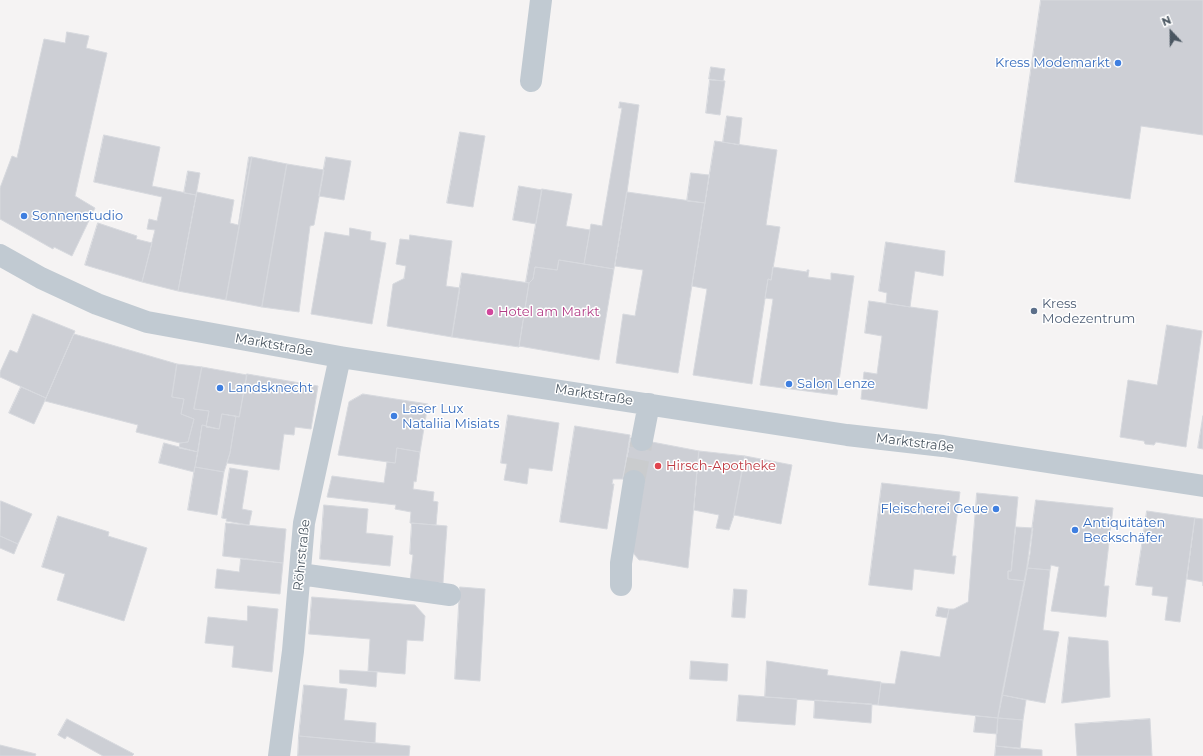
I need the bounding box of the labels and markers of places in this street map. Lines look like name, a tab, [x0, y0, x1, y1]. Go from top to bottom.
place label: Kress Modemarkt	[995, 55, 1110, 71]
marker: Kress Modemarkt	[1113, 58, 1123, 68]
place label: Sonnenstudio	[32, 208, 123, 224]
marker: Sonnenstudio	[19, 211, 29, 221]
place label: Kress Modezentrum	[1042, 296, 1135, 327]
place label: Hotel am Markt	[498, 304, 600, 320]
marker: Kress Modezentrum	[1029, 306, 1039, 316]
marker: Hotel am Markt	[485, 307, 495, 317]
place label: Salon Lenze	[797, 376, 875, 392]
marker: Salon Lenze	[784, 379, 794, 389]
place label: Landsknecht	[228, 380, 313, 396]
marker: Landsknecht	[215, 383, 225, 393]
place label: Laser Lux Nataliia Misiats	[402, 401, 500, 432]
marker: Laser Lux Nataliia Misiats	[389, 411, 399, 421]
place label: Hirsch-Apotheke	[666, 458, 776, 474]
marker: Hirsch-Apotheke	[653, 461, 663, 471]
place label: Fleischerei Geue	[880, 501, 988, 517]
marker: Fleischerei Geue	[991, 504, 1001, 514]
place label: Antiquitäten Beckschäfer	[1083, 515, 1165, 546]
marker: Antiquitäten Beckschäfer	[1070, 525, 1080, 535]

